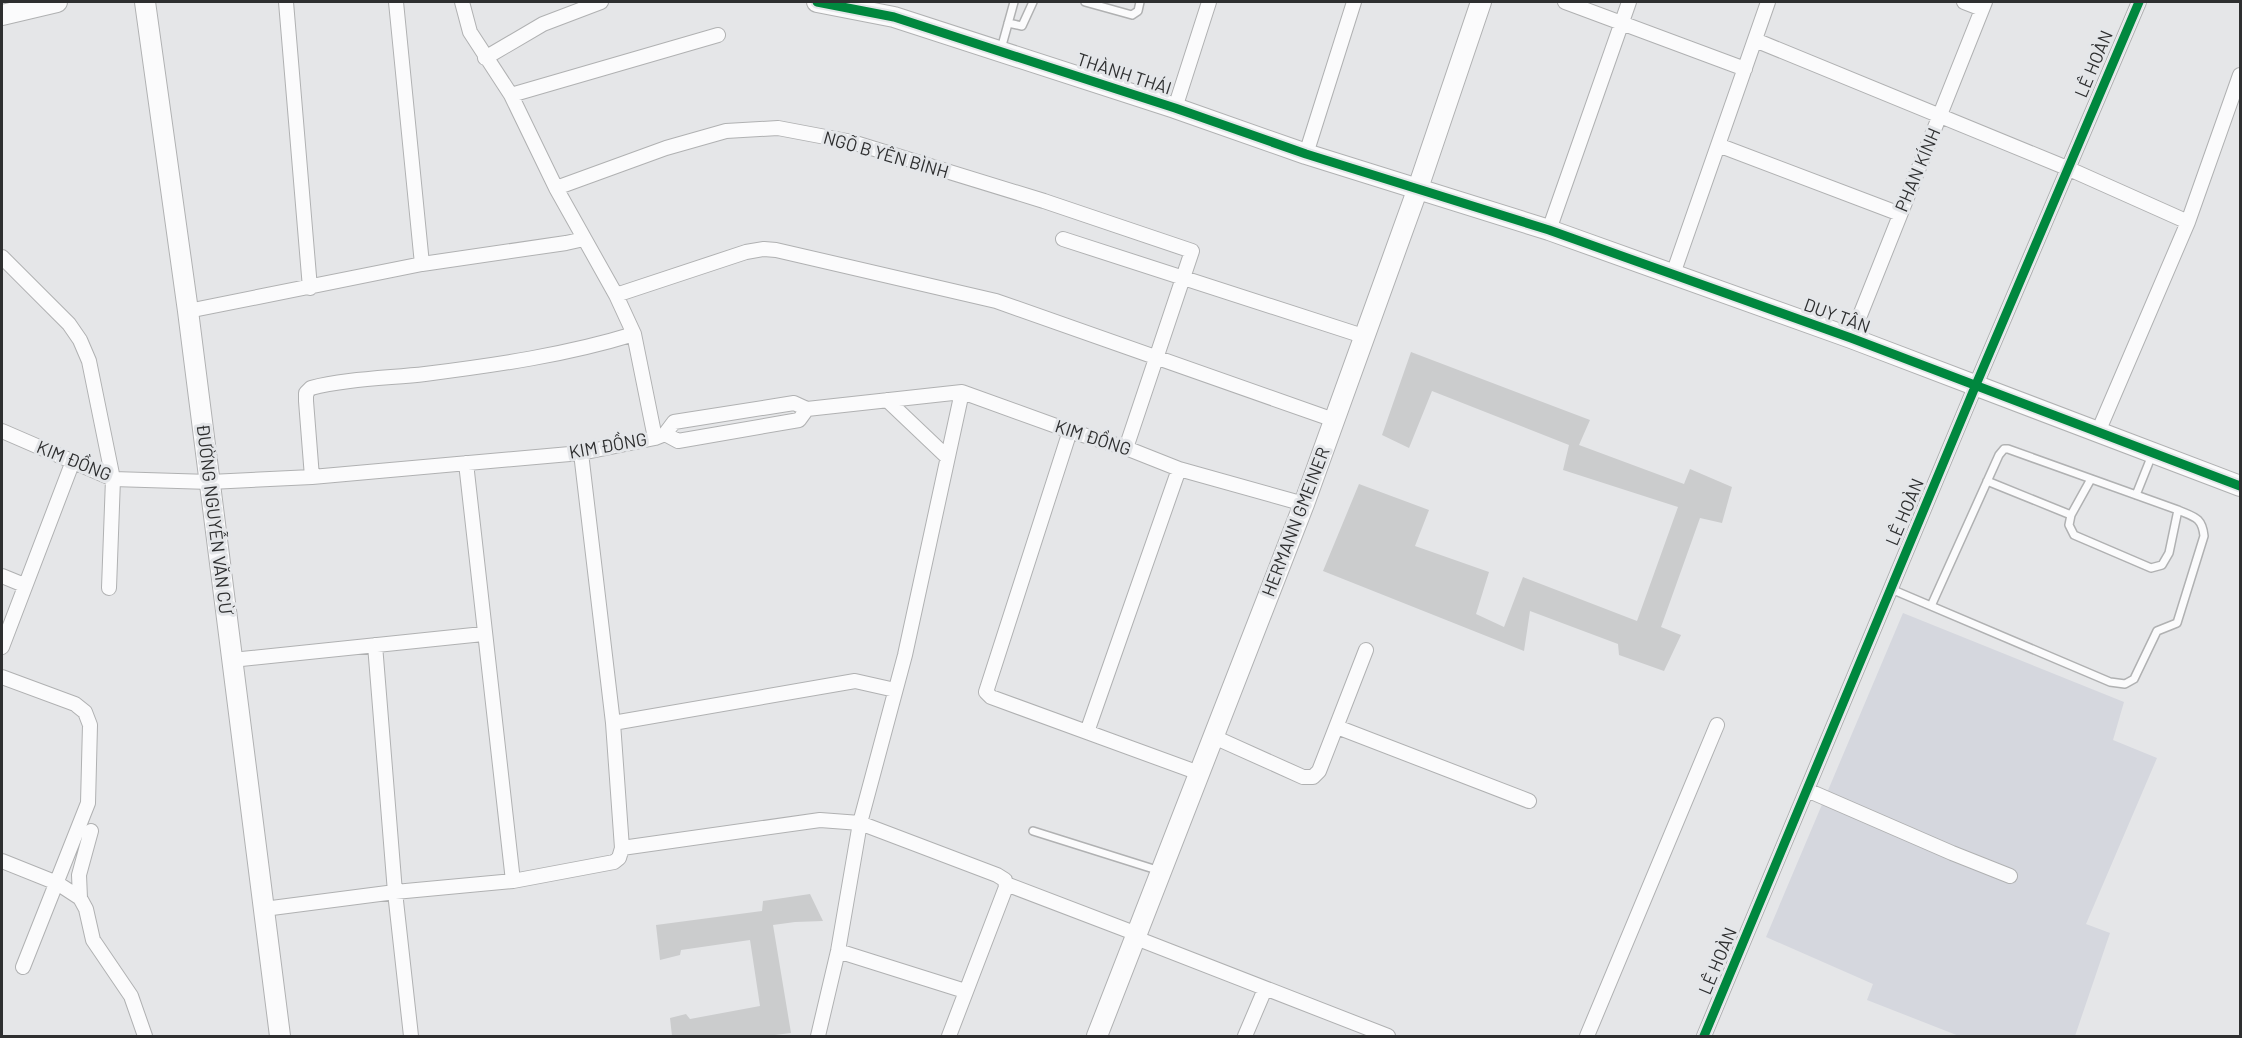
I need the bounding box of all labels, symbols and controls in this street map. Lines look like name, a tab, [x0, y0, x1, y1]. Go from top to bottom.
street label: LÊ HOÀN	[2069, 27, 2117, 100]
street label: THÀNH THÁI	[1074, 47, 1174, 99]
street label: PHAN KÍNH	[1890, 124, 1945, 215]
street label: NGÕ B YÊN BÌNH	[821, 126, 951, 182]
street label: DUY TÂN	[1801, 293, 1873, 337]
street label: KIM ĐỒNG	[1052, 414, 1134, 460]
street label: ĐƯỜNG NGUYỄN VĂN CỪ	[192, 423, 238, 617]
street label: KIM ĐỒNG	[567, 427, 649, 463]
street label: KIM ĐỒNG	[34, 435, 115, 485]
street label: HERMANN GMEINER	[1256, 444, 1334, 600]
street label: LÊ HOÀN	[1880, 475, 1928, 548]
street label: LÊ HOÀN	[1693, 924, 1741, 997]

